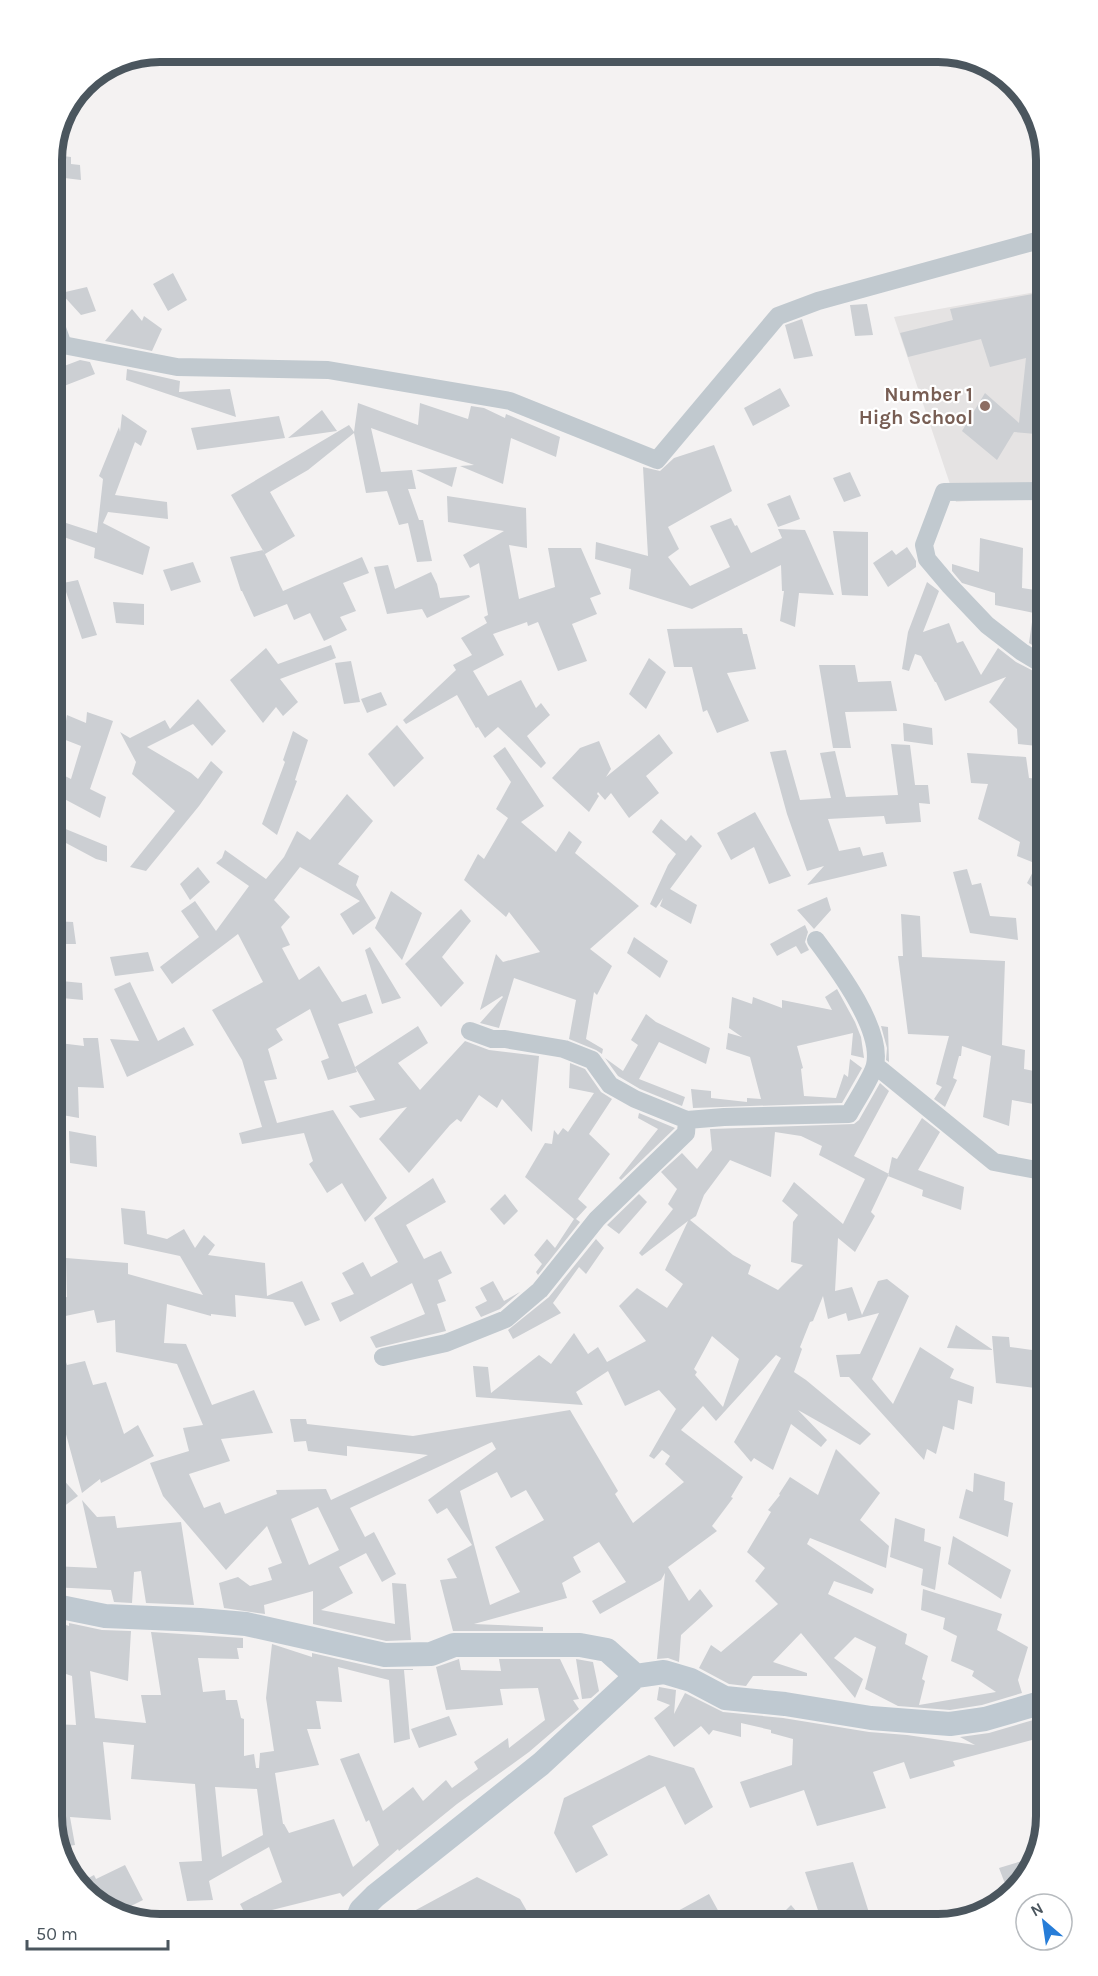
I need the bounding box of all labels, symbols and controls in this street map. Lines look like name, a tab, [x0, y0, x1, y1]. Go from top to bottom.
place label: Number 1 High School	[859, 383, 973, 429]
marker: Number 1 High School	[978, 399, 992, 413]
north arrow	[1014, 1892, 1074, 1952]
text: N	[1027, 1898, 1047, 1920]
scale bar	[27, 1913, 168, 1951]
text: 50 m	[36, 1923, 78, 1945]

